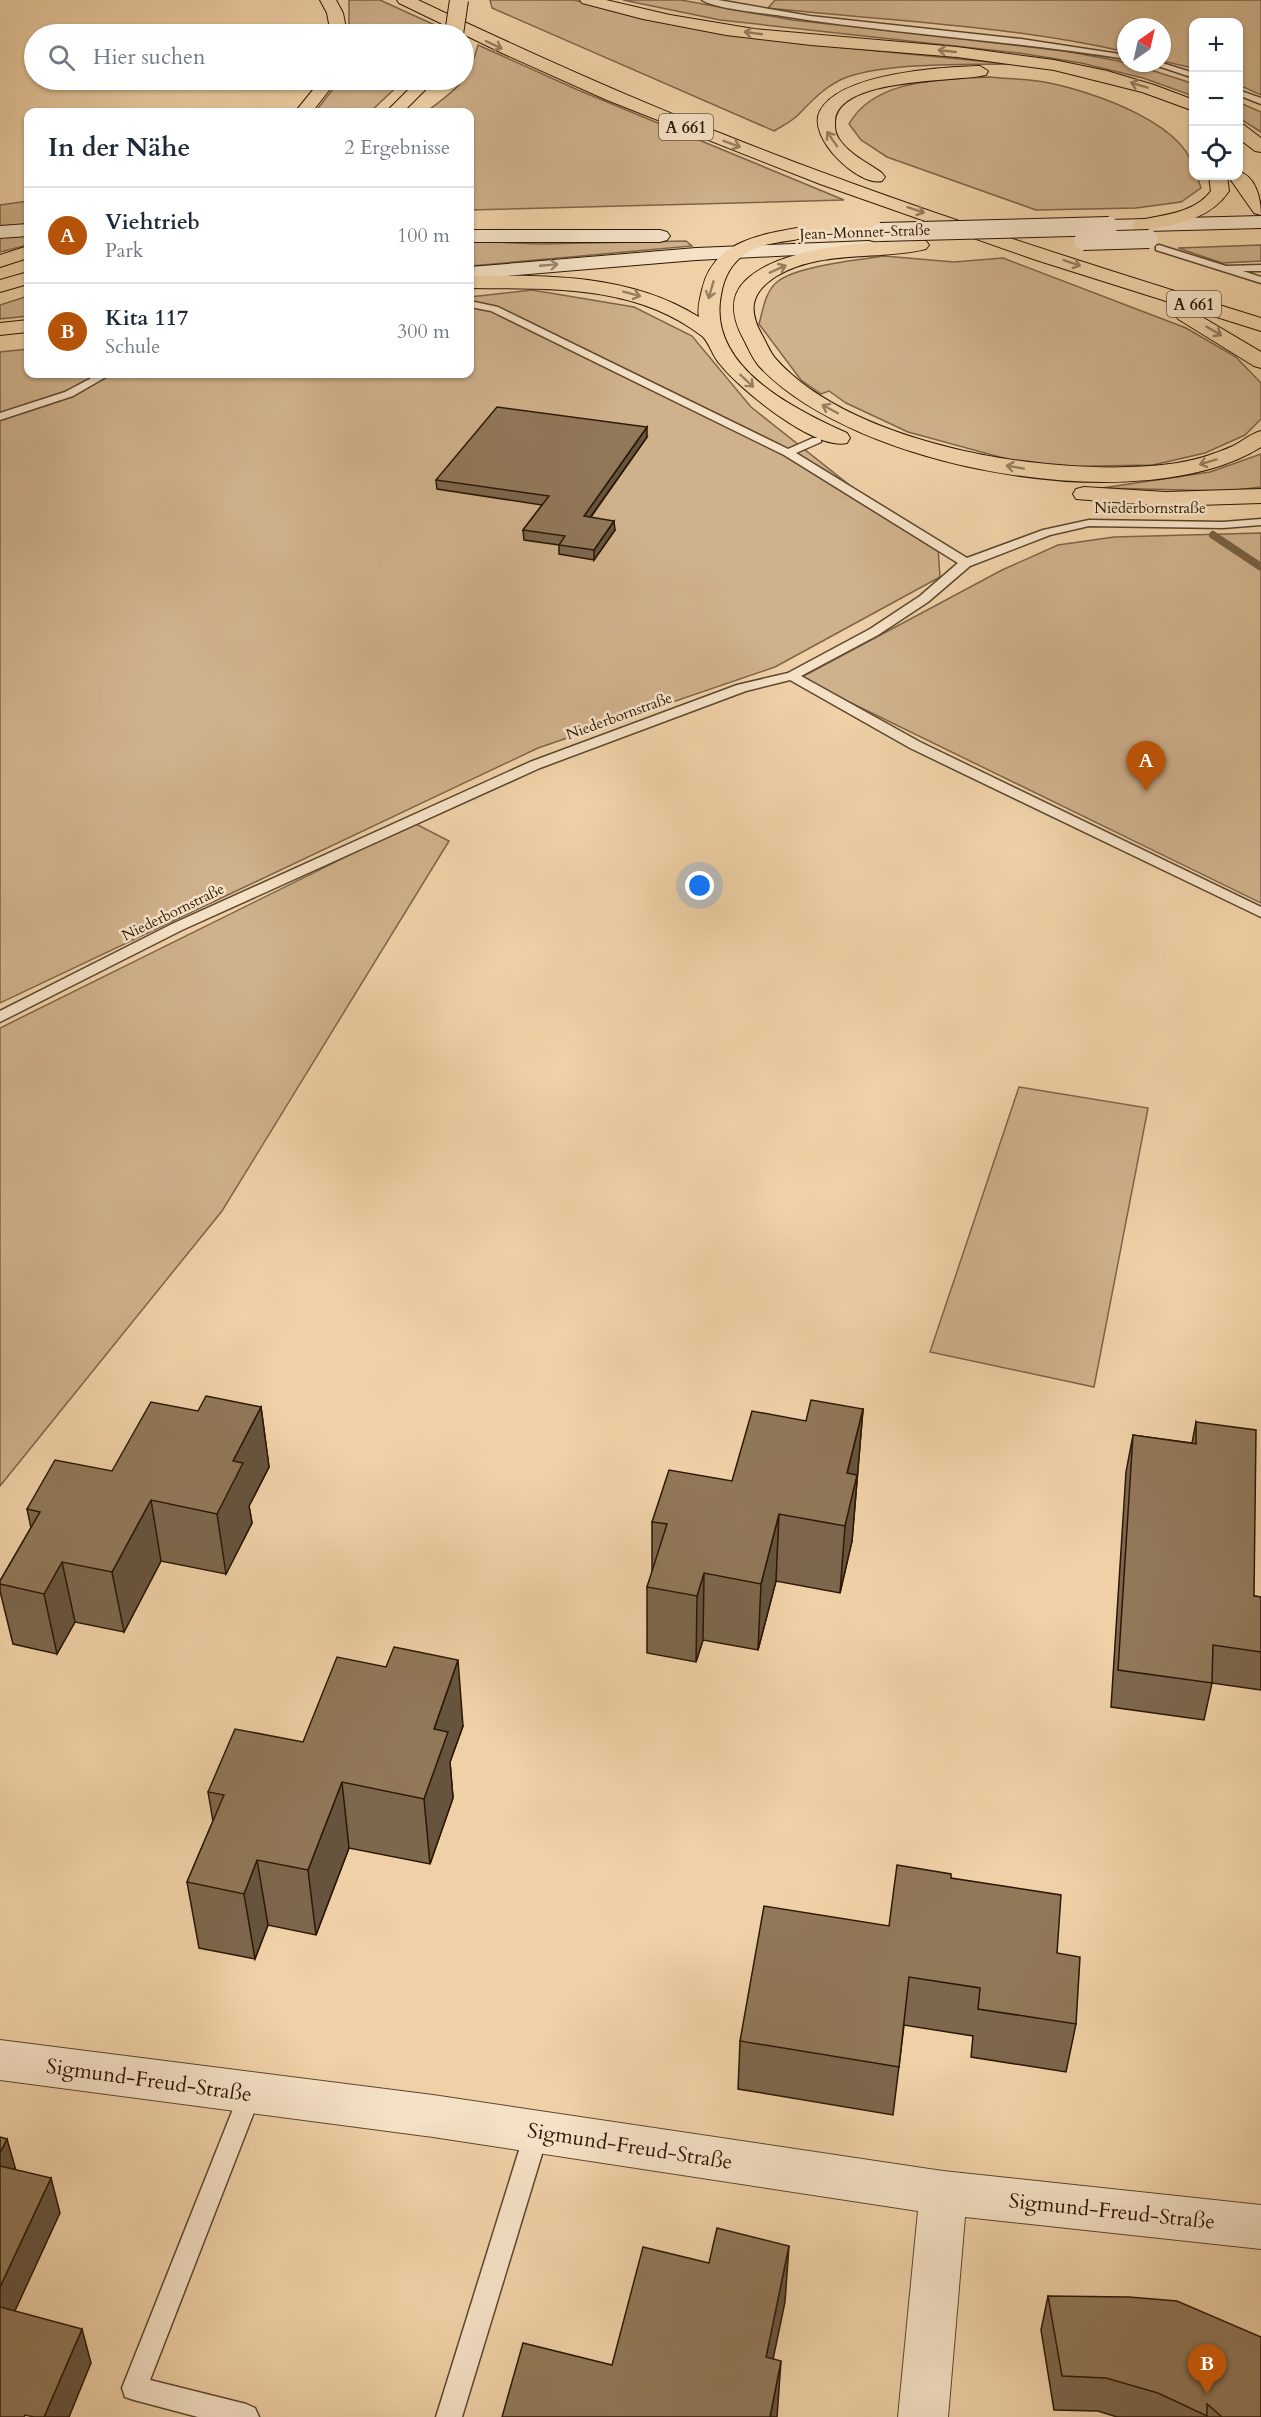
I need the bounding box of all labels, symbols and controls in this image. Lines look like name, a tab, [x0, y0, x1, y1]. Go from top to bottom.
north arrow	[1117, 18, 1171, 72]
map controls	[1189, 18, 1243, 180]
button: +	[1189, 18, 1243, 72]
search box	[24, 24, 474, 90]
one-way arrow	[744, 27, 763, 38]
one-way arrow	[485, 39, 503, 51]
icon: search	[45, 41, 78, 74]
text: Hier suchen	[93, 42, 206, 72]
one-way arrow	[938, 45, 958, 56]
button: −	[1189, 72, 1243, 126]
one-way arrow	[1130, 79, 1149, 90]
road number: A 661	[659, 114, 713, 140]
button: locate	[1189, 126, 1243, 180]
text: In der Nähe	[48, 130, 190, 165]
one-way arrow	[826, 132, 838, 148]
text: 2 Ergebnisse	[344, 134, 450, 161]
one-way arrow	[723, 140, 741, 151]
one-way arrow	[906, 206, 925, 217]
text: Viehtrieb	[105, 207, 200, 237]
street label: Jean-Monnet-Straße	[797, 220, 931, 244]
text: A	[60, 222, 75, 249]
text: 100 m	[397, 222, 450, 249]
text: Park	[105, 237, 143, 264]
one-way arrow	[538, 259, 558, 270]
one-way arrow	[1062, 259, 1081, 270]
one-way arrow	[768, 263, 786, 275]
one-way arrow	[705, 280, 716, 299]
one-way arrow	[622, 289, 641, 300]
road number: A 661	[1167, 291, 1221, 317]
text: Kita 117	[105, 303, 188, 333]
text: B	[60, 318, 75, 345]
text: 300 m	[397, 318, 450, 345]
one-way arrow	[1205, 325, 1222, 337]
text: Schule	[105, 333, 160, 360]
one-way arrow	[739, 374, 754, 388]
one-way arrow	[821, 403, 839, 414]
one-way arrow	[1199, 457, 1218, 468]
one-way arrow	[1005, 462, 1025, 473]
street label: Niederbornstraße	[1094, 498, 1206, 518]
street label: Niederbornstraße	[563, 687, 675, 744]
pin: A	[1126, 742, 1166, 791]
your location	[685, 871, 714, 900]
street label: Niederbornstraße	[118, 878, 228, 945]
street label: Sigmund-Freud-Straße	[44, 2052, 254, 2109]
street label: Sigmund-Freud-Straße	[525, 2116, 734, 2177]
street label: Sigmund-Freud-Straße	[1007, 2186, 1216, 2237]
pin: B	[1188, 2344, 1226, 2394]

